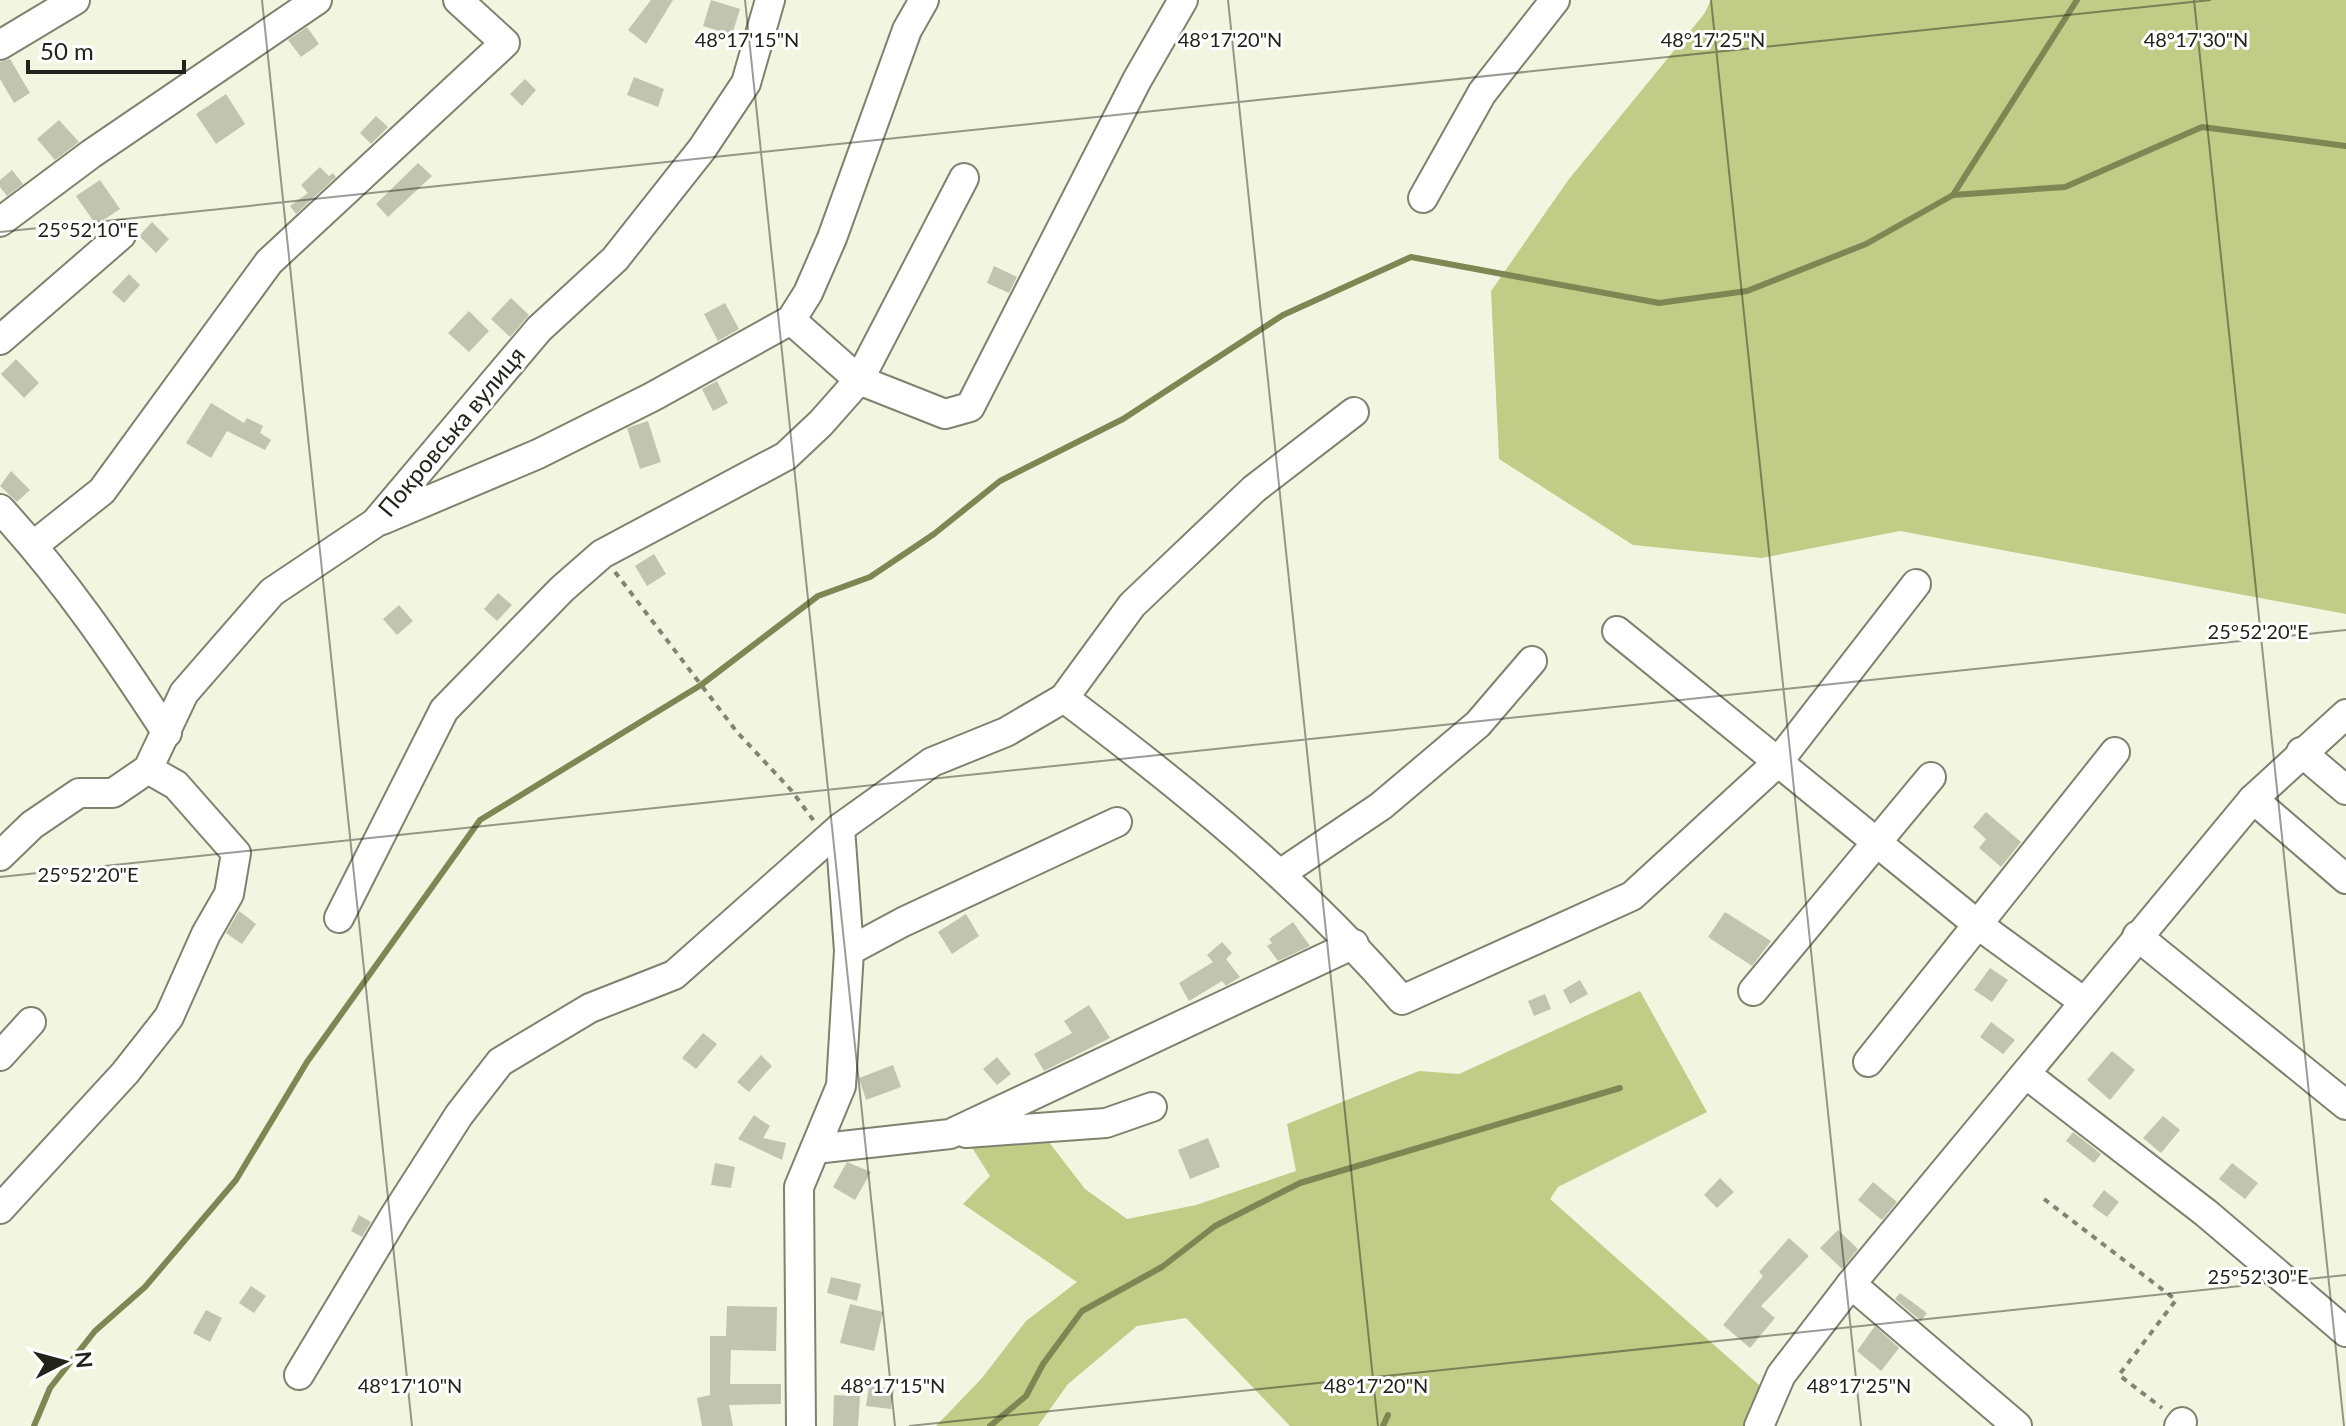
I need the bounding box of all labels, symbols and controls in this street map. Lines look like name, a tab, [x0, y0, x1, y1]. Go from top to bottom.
scale bar	[28, 24, 184, 74]
text: 48°17'15"N	[695, 27, 799, 51]
text: 48°17'20"N	[1178, 27, 1282, 51]
text: 48°17'25"N	[1661, 27, 1765, 51]
text: 48°17'30"N	[2144, 27, 2248, 51]
text: 50 m	[40, 36, 94, 65]
text: 25°52'10"E	[38, 217, 138, 241]
street label: Покровська вулиця	[371, 340, 530, 522]
text: 25°52'20"E	[2208, 619, 2308, 643]
text: 25°52'20"E	[38, 862, 138, 886]
text: 25°52'30"E	[2208, 1264, 2308, 1288]
north arrow	[24, 1322, 104, 1402]
text: N	[70, 1350, 99, 1370]
text: 48°17'10"N	[358, 1373, 462, 1397]
text: 48°17'15"N	[841, 1373, 945, 1397]
text: 48°17'20"N	[1324, 1373, 1428, 1397]
text: 48°17'25"N	[1807, 1373, 1911, 1397]

